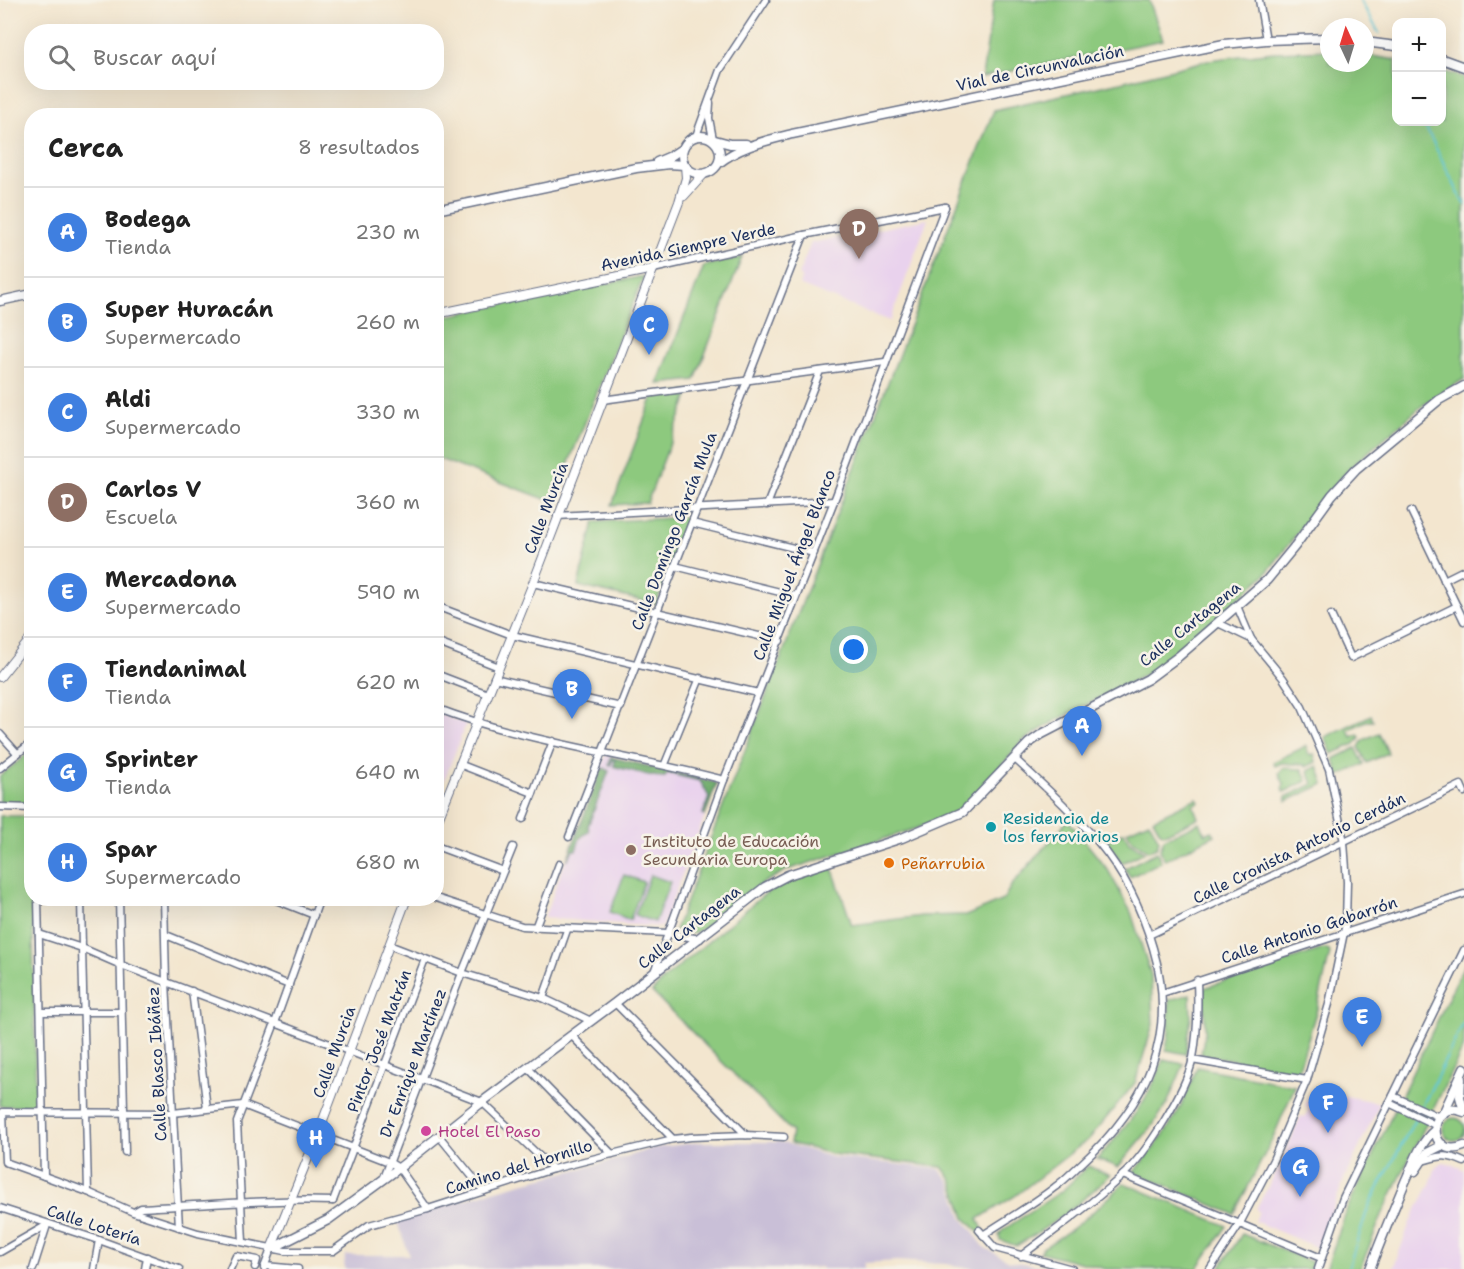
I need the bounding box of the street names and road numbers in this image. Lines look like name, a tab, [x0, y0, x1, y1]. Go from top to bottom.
street label: Vial de Circunvalación	[954, 40, 1126, 96]
street label: Avenida Siempre Verde	[599, 218, 777, 276]
street label: Calle Domingo García Mula	[626, 429, 722, 633]
street label: Calle Murcia	[519, 459, 573, 557]
street label: Calle Miguel Ángel Blanco	[748, 467, 840, 663]
street label: Calle Cartagena	[1135, 577, 1245, 671]
street label: Calle Cronista Antonio Cerdán	[1189, 787, 1409, 909]
street label: Calle Cartagena	[633, 880, 745, 974]
street label: Calle Antonio Gabarrón	[1218, 892, 1400, 968]
street label: Pintor José Matrán	[342, 966, 416, 1115]
street label: Dr Enrique Martínez	[375, 985, 451, 1141]
street label: Calle Blasco Ibáñez	[142, 986, 172, 1142]
street label: Calle Murcia	[308, 1003, 360, 1101]
street label: Camino del Hornillo	[443, 1135, 595, 1199]
street label: Calle Lotería	[44, 1200, 144, 1250]

